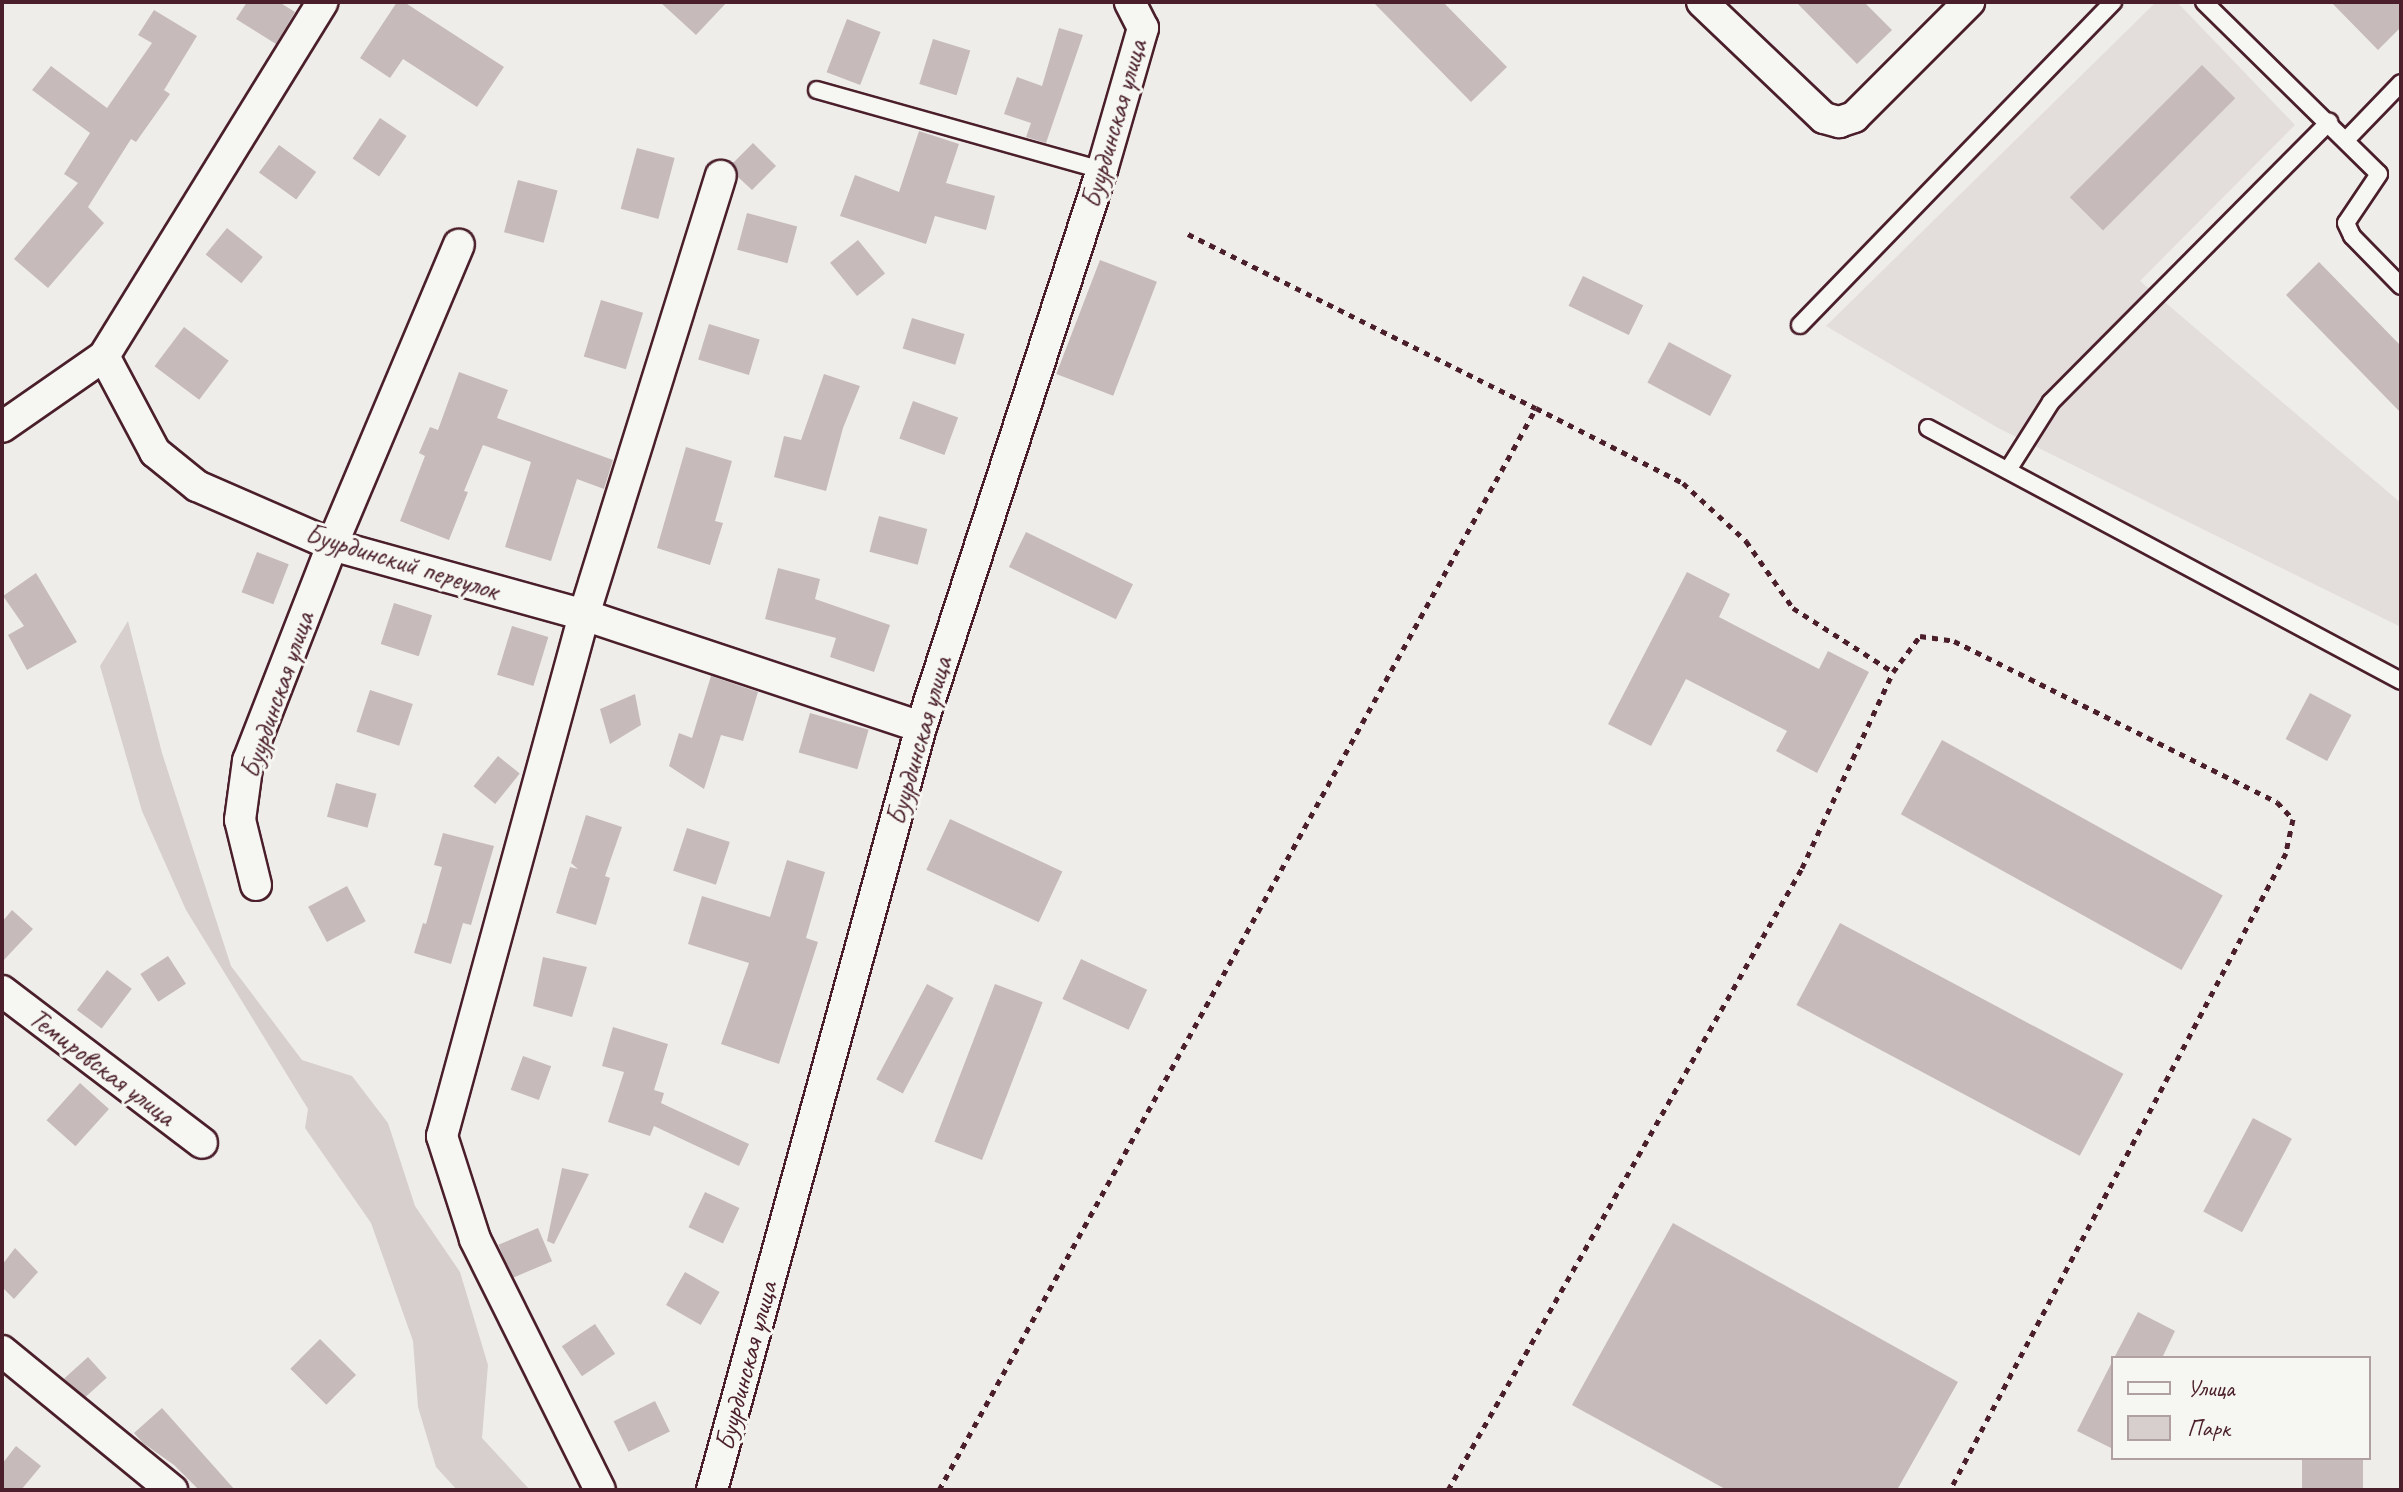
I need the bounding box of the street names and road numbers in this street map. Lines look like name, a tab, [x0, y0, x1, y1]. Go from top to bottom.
street label: Буурдинская улица	[1074, 35, 1154, 213]
street label: Буурдинский переулок	[301, 517, 503, 607]
street label: Буурдинская улица	[233, 607, 321, 783]
street label: Буурдинская улица	[879, 652, 959, 830]
street label: Темировская улица	[21, 1000, 183, 1134]
street label: Буурдинская улица	[707, 1277, 785, 1455]

